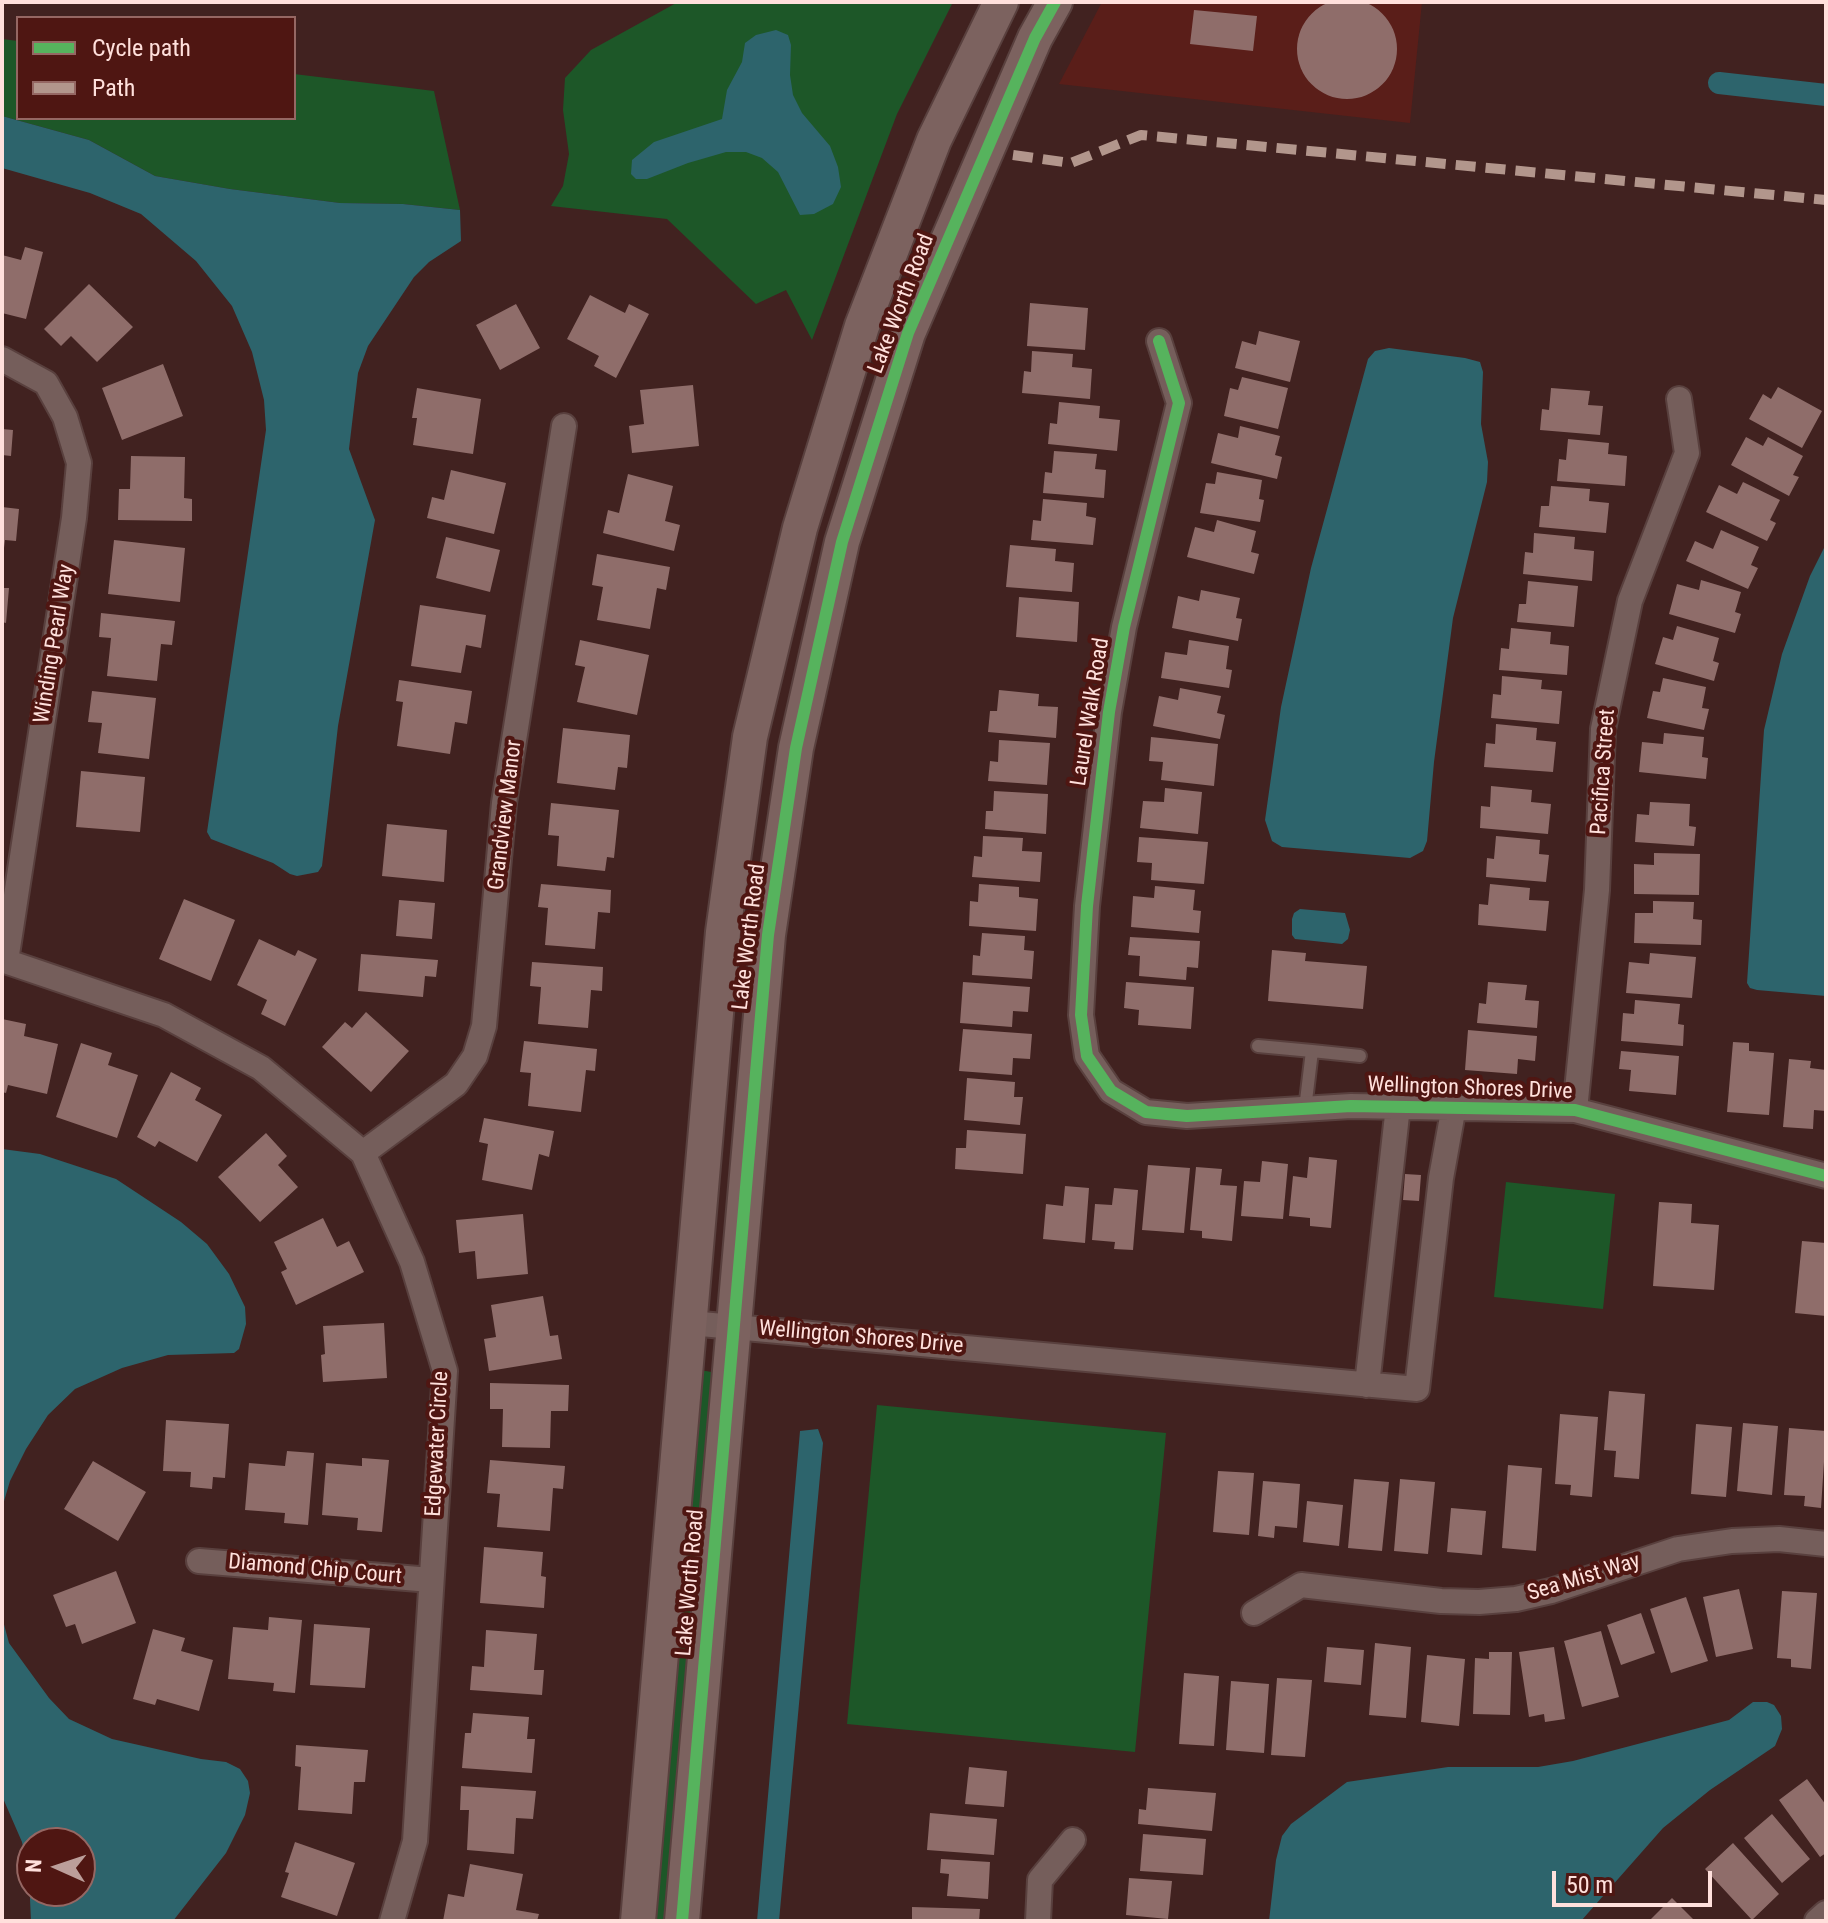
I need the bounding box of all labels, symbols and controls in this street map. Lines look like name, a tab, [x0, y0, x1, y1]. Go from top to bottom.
legend	[16, 16, 296, 120]
text: Cycle path	[92, 34, 191, 62]
text: Path	[92, 74, 135, 102]
street label: Lake Worth Road	[863, 231, 941, 377]
street label: Winding Pearl Way	[29, 563, 81, 725]
street label: Laurel Walk Road	[1066, 636, 1116, 788]
street label: Pacifica Street	[1586, 708, 1622, 836]
street label: Grandview Manor	[484, 738, 528, 892]
street label: Lake Worth Road	[728, 862, 772, 1012]
street label: Wellington Shores Drive	[1367, 1072, 1573, 1106]
street label: Wellington Shores Drive	[758, 1316, 964, 1360]
street label: Edgewater Circle	[421, 1371, 455, 1517]
street label: Lake Worth Road	[671, 1509, 711, 1657]
street label: Sea Mist Way	[1524, 1548, 1644, 1608]
street label: Diamond Chip Court	[227, 1549, 403, 1591]
north arrow	[16, 1827, 96, 1907]
scale bar	[1556, 1855, 1716, 1905]
text: N	[21, 1858, 46, 1873]
text: 50 m	[1566, 1871, 1613, 1899]

